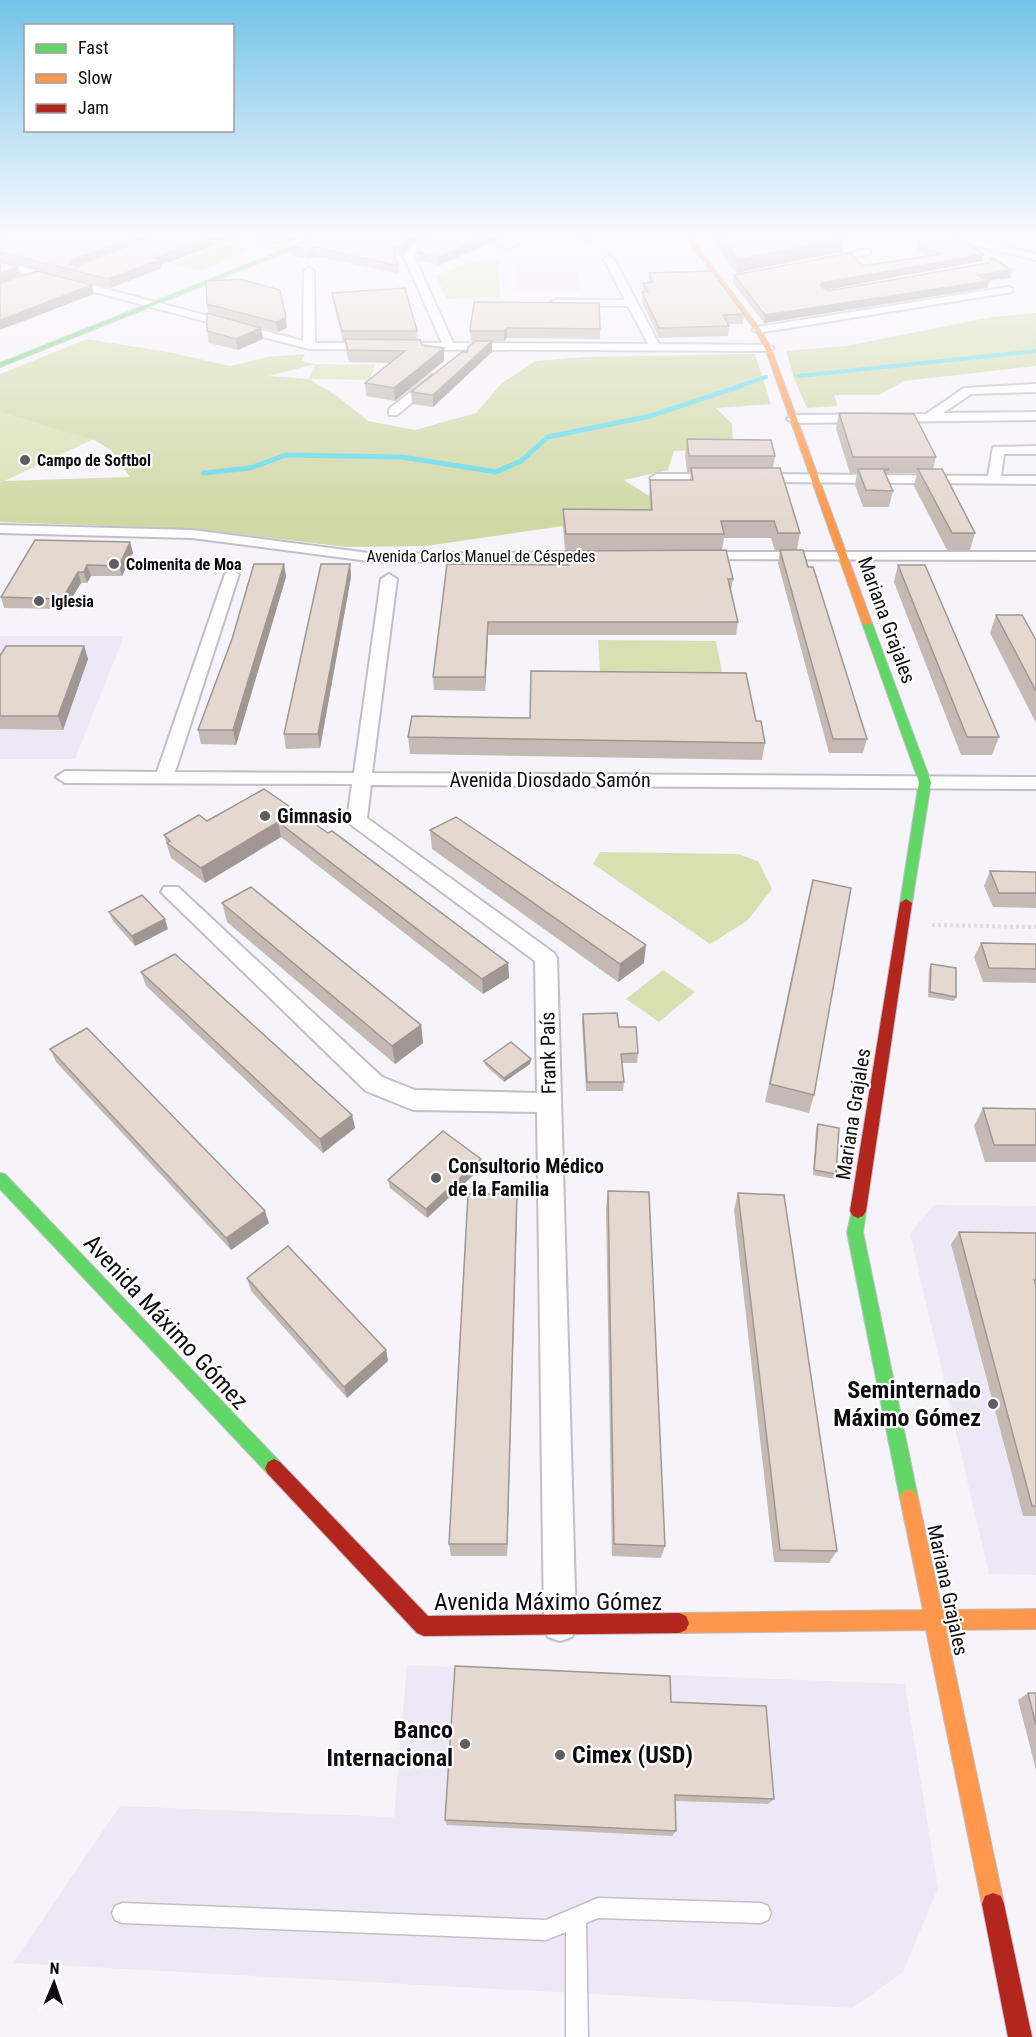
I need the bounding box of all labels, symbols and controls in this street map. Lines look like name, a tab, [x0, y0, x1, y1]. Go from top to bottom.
legend	[24, 24, 234, 132]
text: Fast	[78, 37, 109, 58]
text: Slow	[78, 67, 113, 88]
text: Jam	[78, 97, 109, 118]
place label: Campo de Softbol	[37, 451, 151, 470]
marker: Campo de Softbol	[18, 453, 32, 467]
street label: Avenida Carlos Manuel de Céspedes	[366, 547, 596, 566]
street label: Mariana Grajales	[853, 553, 921, 687]
place label: Colmenita de Moa	[126, 555, 242, 574]
marker: Colmenita de Moa	[107, 557, 121, 571]
place label: Iglesia	[51, 592, 94, 611]
marker: Iglesia	[32, 594, 46, 608]
street label: Avenida Diosdado Samón	[449, 768, 651, 792]
place label: Gimnasio	[277, 804, 352, 828]
marker: Gimnasio	[258, 809, 272, 823]
street label: Frank País	[535, 1012, 561, 1094]
street label: Mariana Grajales	[831, 1046, 875, 1182]
place label: Consultorio Médico de la Familia	[448, 1154, 604, 1201]
marker: Consultorio Médico de la Familia	[429, 1171, 443, 1185]
street label: Avenida Máximo Gómez	[78, 1229, 254, 1415]
place label: Seminternado Máximo Gómez	[833, 1376, 981, 1432]
marker: Seminternado Máximo Gómez	[986, 1397, 1000, 1411]
street label: Mariana Grajales	[922, 1522, 974, 1658]
street label: Avenida Máximo Gómez	[434, 1588, 662, 1616]
place label: Banco Internacional	[327, 1716, 453, 1772]
marker: Banco Internacional	[458, 1737, 472, 1751]
place label: Cimex (USD)	[572, 1741, 693, 1769]
marker: Cimex (USD)	[553, 1748, 567, 1762]
north arrow	[24, 1953, 84, 2013]
text: N	[49, 1959, 60, 1978]

